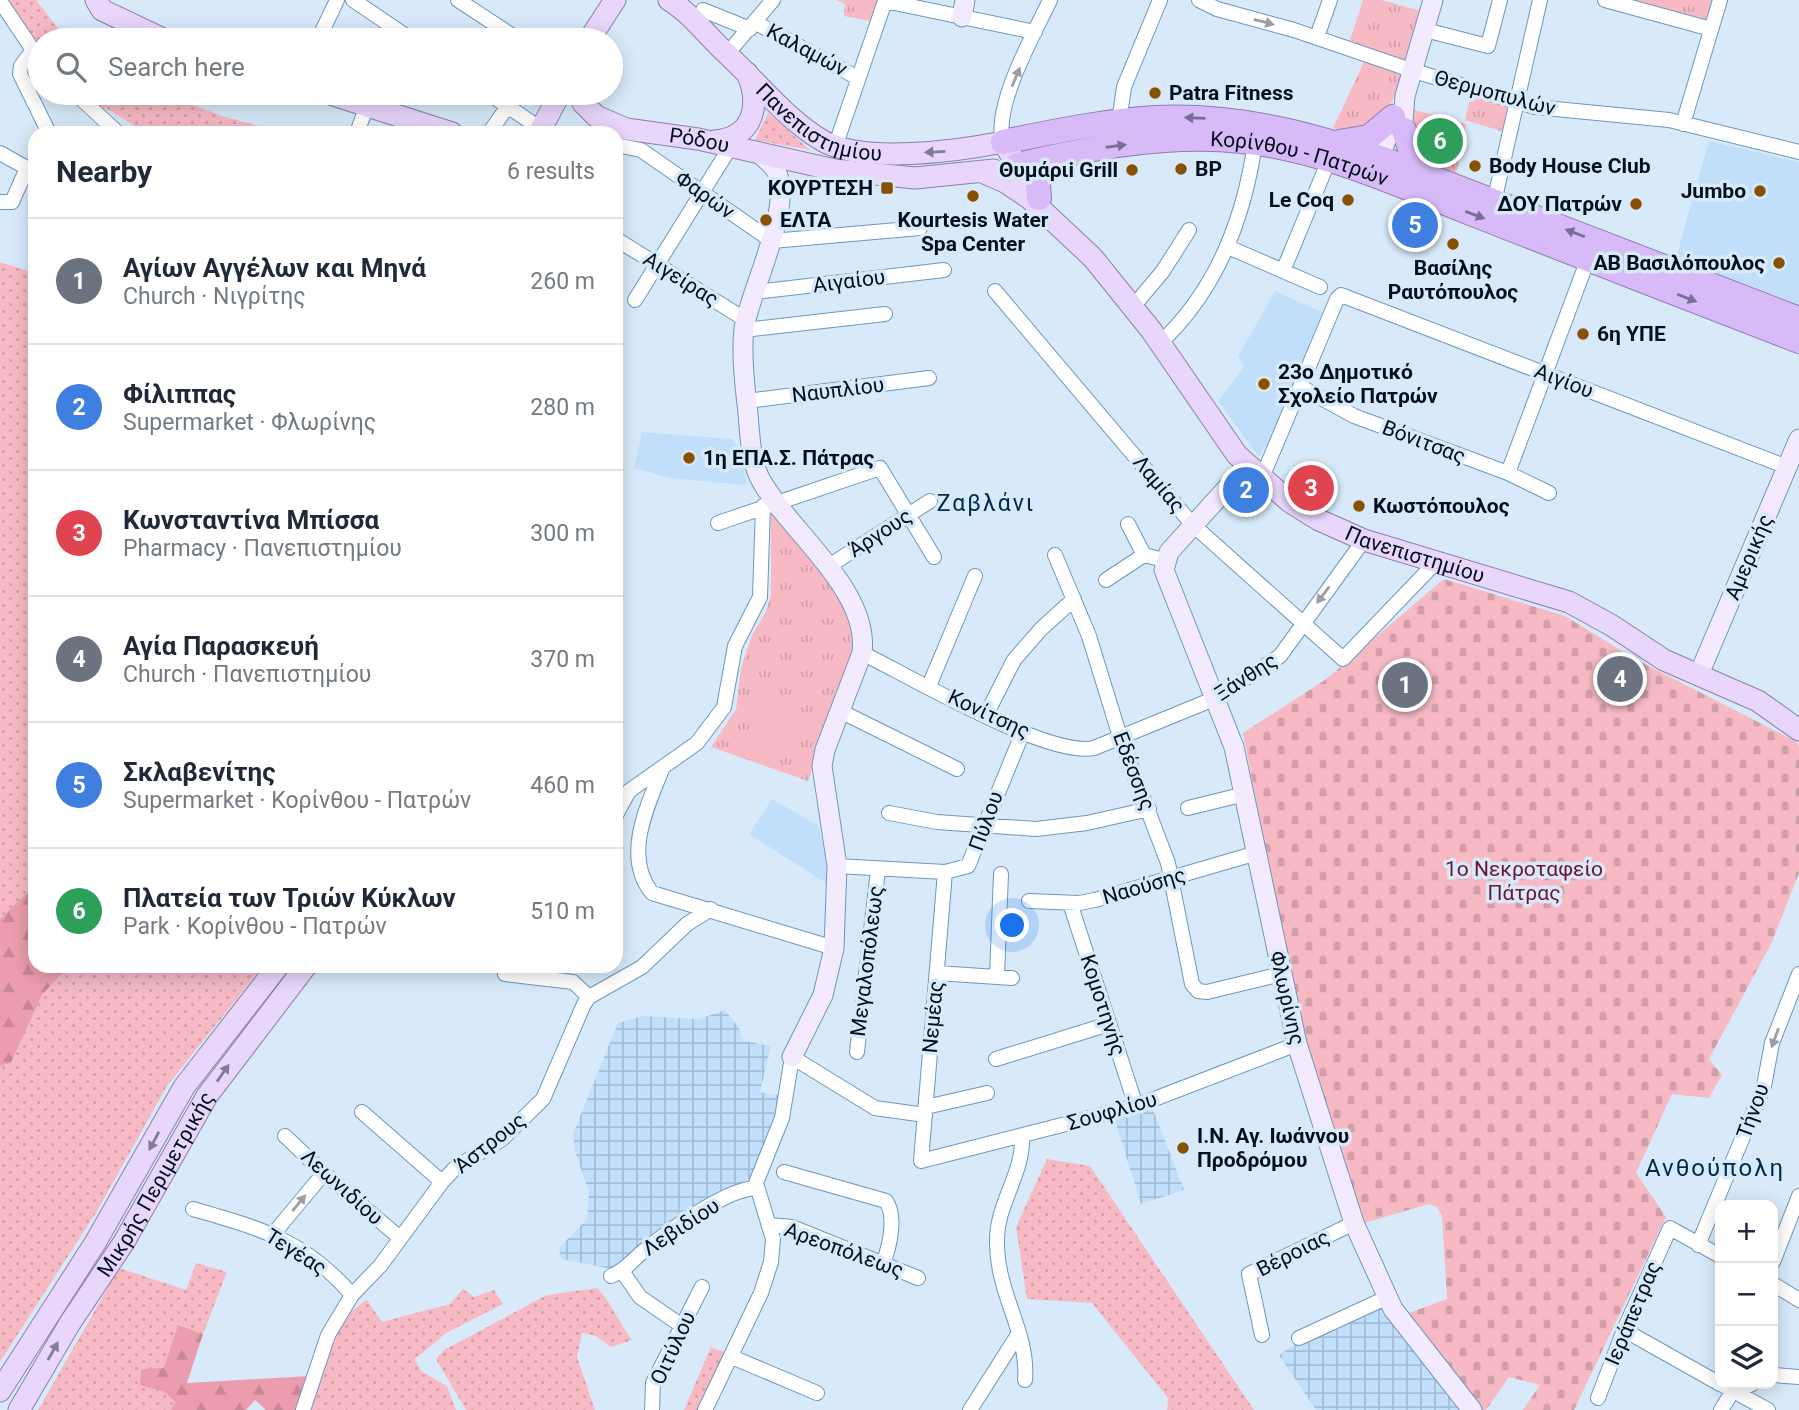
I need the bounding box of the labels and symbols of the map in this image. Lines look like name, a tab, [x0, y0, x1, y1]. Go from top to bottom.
one-way arrow	[1254, 17, 1275, 27]
street label: Καλαμών	[763, 19, 851, 81]
street label: Θερμοπυλών	[1432, 65, 1558, 121]
one-way arrow	[1010, 67, 1022, 87]
street label: Πανεπιστημίου	[751, 78, 883, 166]
place label: Patra Fitness	[1169, 81, 1294, 105]
marker: Patra Fitness	[1147, 85, 1163, 101]
one-way arrow	[1183, 112, 1205, 123]
pin: 6	[1417, 115, 1463, 167]
street label: Ρόδου	[668, 123, 732, 158]
street label: Κορίνθου - Πατρών	[1210, 127, 1392, 191]
one-way arrow	[1105, 140, 1127, 151]
one-way arrow	[924, 146, 946, 157]
place label: Body House Club	[1489, 154, 1651, 178]
place label: BP	[1195, 157, 1222, 181]
place label: Θυμάριi Grill	[999, 158, 1118, 182]
marker: Body House Club	[1467, 158, 1483, 174]
marker: BP	[1173, 161, 1189, 177]
marker: Θυμάριi Grill	[1124, 162, 1140, 178]
street label: Φαρών	[671, 166, 739, 224]
place label: ΚΟΥΡΤΕΣΗ	[768, 176, 873, 200]
place label: Jumbo	[1681, 179, 1746, 203]
marker: ΚΟΥΡΤΕΣΗ	[879, 180, 895, 196]
marker: Jumbo	[1752, 183, 1768, 199]
marker: Kourtesis Water Spa Center	[965, 188, 981, 204]
place label: Le Coq	[1269, 188, 1334, 212]
marker: Le Coq	[1340, 192, 1356, 208]
place label: ΔΟΥ Πατρών	[1497, 192, 1622, 216]
marker: ΔΟΥ Πατρών	[1628, 196, 1644, 212]
pin: 5	[1392, 199, 1438, 251]
place label: ΕΛΤΑ	[780, 208, 832, 232]
place label: Kourtesis Water Spa Center	[897, 208, 1049, 256]
one-way arrow	[1465, 210, 1486, 221]
marker: ΕΛΤΑ	[758, 212, 774, 228]
one-way arrow	[1565, 228, 1586, 239]
marker: Βασίλης Ραυτόπουλος	[1445, 236, 1461, 252]
street label: Αιγείρας	[639, 247, 723, 311]
place label: ΑΒ Βασιλόπουλος	[1593, 251, 1765, 275]
marker: ΑΒ Βασιλόπουλος	[1771, 255, 1787, 271]
place label: Βασίλης Ραυτόπουλος	[1388, 256, 1518, 304]
street label: Αιγαίου	[811, 265, 887, 297]
one-way arrow	[1677, 292, 1698, 303]
place label: 6η ΥΠΕ	[1597, 322, 1666, 346]
marker: 6η ΥΠΕ	[1575, 326, 1591, 342]
street label: Αιγίου	[1531, 359, 1597, 403]
place label: 23ο Δημοτικό Σχολείο Πατρών	[1278, 360, 1438, 408]
street label: Ναυπλίου	[791, 372, 885, 408]
marker: 23ο Δημοτικό Σχολείο Πατρών	[1256, 376, 1272, 392]
street label: Βόνιτσας	[1379, 415, 1469, 469]
place label: 1η ΕΠΑ.Σ. Πάτρας	[703, 446, 874, 470]
marker: 1η ΕΠΑ.Σ. Πάτρας	[681, 450, 697, 466]
street label: Λαμίας	[1128, 450, 1190, 518]
pin: 3	[1288, 462, 1334, 514]
pin: 2	[1223, 464, 1269, 516]
district label: Ζαβλάνι	[937, 490, 1035, 517]
place label: Κωστόπουλος	[1373, 494, 1510, 518]
marker: Κωστόπουλος	[1351, 498, 1367, 514]
street label: Άργους	[844, 504, 916, 562]
street label: Αμερικής	[1720, 511, 1778, 603]
street label: Πανεπιστημίου	[1341, 521, 1487, 588]
one-way arrow	[1316, 586, 1330, 604]
street label: Ξάνθης	[1210, 648, 1282, 706]
pin: 4	[1597, 653, 1643, 705]
pin: 1	[1382, 659, 1428, 711]
street label: Κονίτσης	[944, 685, 1034, 743]
street label: Εδέσσης	[1108, 728, 1160, 814]
street label: Πύλου	[964, 788, 1008, 854]
park label: 1o Νεκροταφείο Πάτρας	[1445, 857, 1603, 905]
street label: Ναούσης	[1100, 863, 1188, 909]
street label: Μεγαλοπόλεως	[846, 884, 888, 1038]
your location	[995, 908, 1029, 942]
street label: Φλωρίνης	[1265, 949, 1309, 1047]
street label: Κομοτηνής	[1075, 951, 1131, 1059]
street label: Νεμέας	[918, 980, 948, 1054]
one-way arrow	[1769, 1027, 1780, 1048]
one-way arrow	[216, 1064, 230, 1082]
street label: Τήνου	[1732, 1080, 1774, 1142]
street label: Σουφλίου	[1064, 1087, 1160, 1135]
street label: Μικρής Περιμετρικής	[92, 1088, 219, 1281]
street label: Άστρους	[450, 1108, 530, 1178]
place label: Ι.Ν. Αγ. Ιωάννου Προδρόμου	[1197, 1124, 1349, 1172]
one-way arrow	[148, 1131, 160, 1151]
marker: Ι.Ν. Αγ. Ιωάννου Προδρόμου	[1175, 1140, 1191, 1156]
street label: Λεωνιδίου	[296, 1144, 388, 1230]
district label: Ανθούπολη	[1645, 1154, 1785, 1182]
street label: Λεβιδίου	[638, 1193, 724, 1261]
one-way arrow	[291, 1195, 306, 1212]
street label: Αρεοπόλεως	[781, 1217, 907, 1283]
street label: Τεγέας	[261, 1224, 331, 1280]
street label: Βέροιας	[1253, 1225, 1333, 1281]
street label: Ιεράπετρας	[1600, 1257, 1666, 1369]
street label: Οιτύλου	[646, 1308, 700, 1388]
one-way arrow	[47, 1341, 59, 1361]

